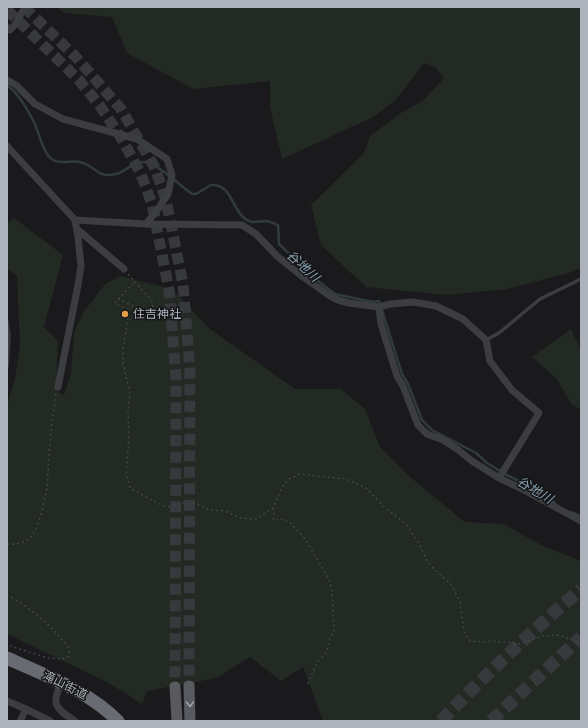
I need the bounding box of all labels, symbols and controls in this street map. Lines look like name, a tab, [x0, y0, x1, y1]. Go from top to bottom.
water label: 谷地川	[284, 247, 324, 286]
place label: 住吉神社	[133, 307, 181, 321]
marker: 住吉神社	[120, 309, 130, 319]
water label: 谷地川	[514, 474, 557, 507]
street label: 滝山街道	[40, 668, 90, 702]
one-way arrow	[186, 701, 194, 707]

